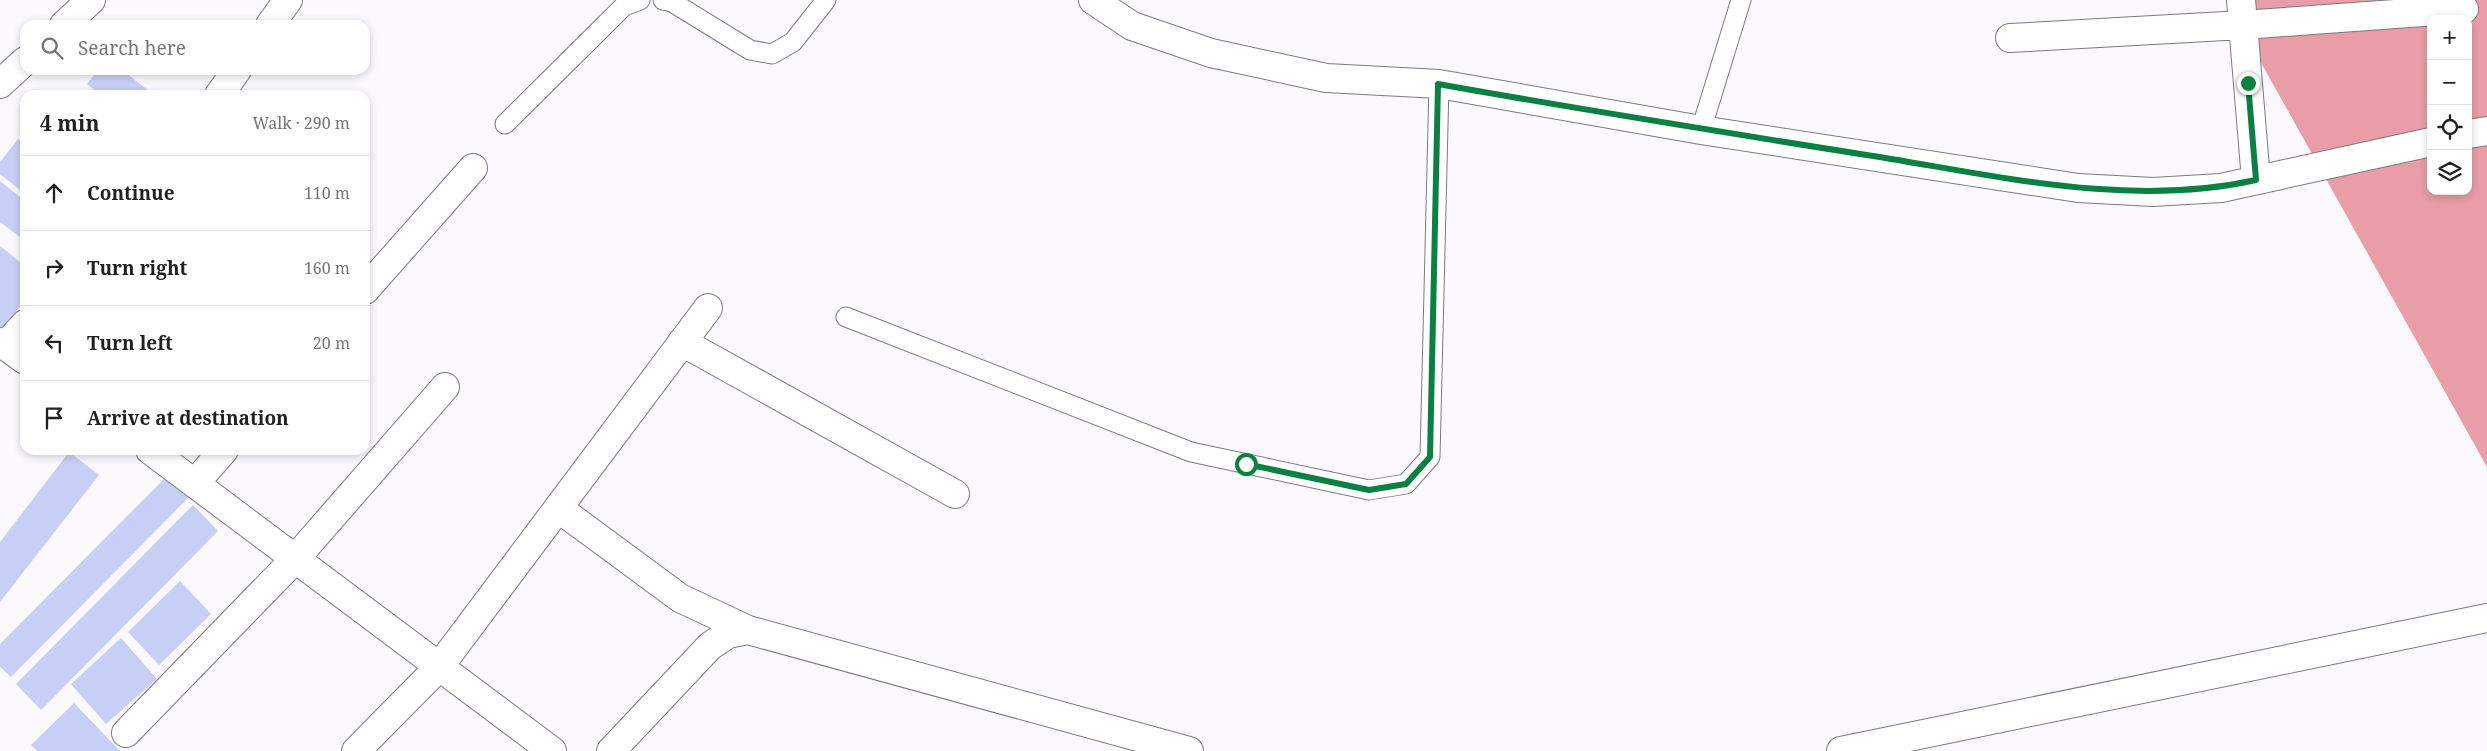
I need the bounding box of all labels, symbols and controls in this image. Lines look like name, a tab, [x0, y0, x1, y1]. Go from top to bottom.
map controls	[2427, 15, 2472, 195]
button: +	[2427, 15, 2472, 60]
search box	[20, 20, 370, 75]
icon: search	[38, 34, 66, 62]
text: Search here	[78, 35, 186, 61]
button: −	[2427, 60, 2472, 105]
route end	[2237, 72, 2260, 95]
button: locate	[2427, 105, 2472, 150]
text: 4 min	[40, 109, 99, 137]
text: Walk · 290 m	[253, 112, 350, 134]
button: layers	[2427, 150, 2472, 195]
icon: ahead	[40, 179, 68, 207]
text: Continue	[87, 180, 175, 206]
text: 110 m	[304, 182, 350, 204]
icon: right	[40, 254, 68, 282]
text: Turn right	[87, 255, 187, 281]
text: 160 m	[304, 257, 350, 279]
icon: left	[40, 329, 68, 357]
text: Turn left	[87, 330, 173, 356]
text: 20 m	[313, 332, 350, 354]
icon: arrive	[40, 404, 68, 432]
text: Arrive at destination	[87, 405, 289, 431]
route start	[1235, 453, 1258, 476]

